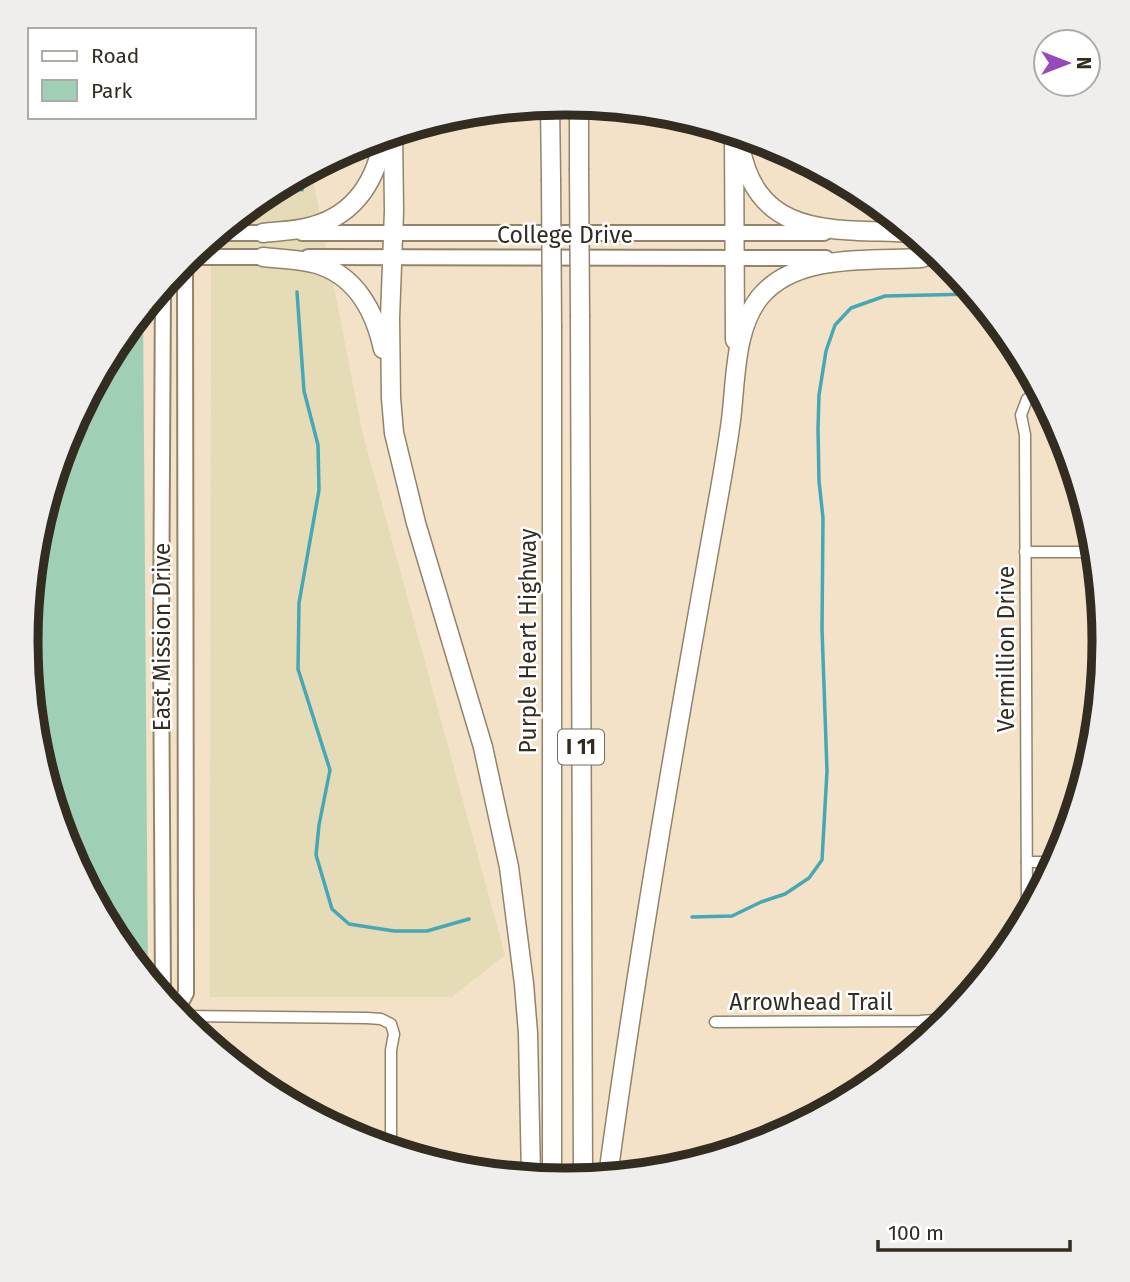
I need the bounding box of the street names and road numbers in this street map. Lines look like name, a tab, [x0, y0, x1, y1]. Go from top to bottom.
street label: College Drive	[497, 221, 633, 249]
street label: Purple Heart Highway	[514, 528, 542, 753]
street label: East Mission Drive	[148, 543, 176, 731]
street label: Vermillion Drive	[992, 566, 1020, 732]
road number: I 11	[558, 730, 604, 764]
street label: Arrowhead Trail	[729, 988, 893, 1016]

